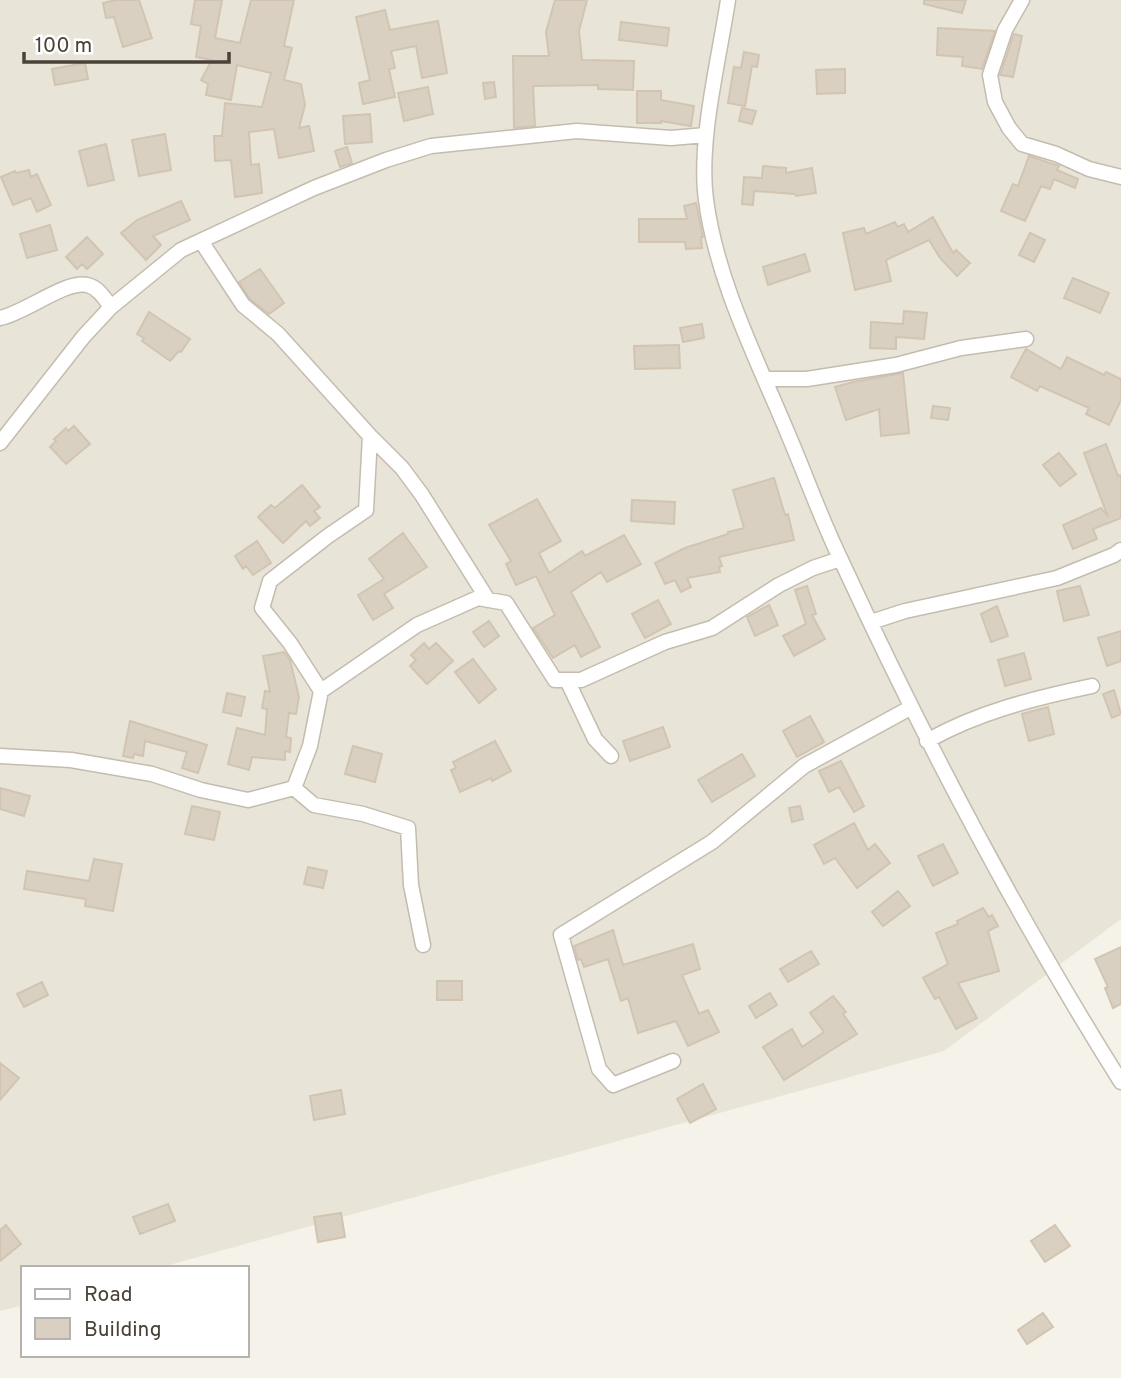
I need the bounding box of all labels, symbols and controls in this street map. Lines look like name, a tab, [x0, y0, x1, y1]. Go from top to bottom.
scale bar	[24, 21, 229, 65]
text: 100 m	[35, 33, 92, 60]
legend	[21, 1266, 248, 1357]
text: Road	[84, 1282, 133, 1309]
text: Building	[84, 1317, 162, 1344]

